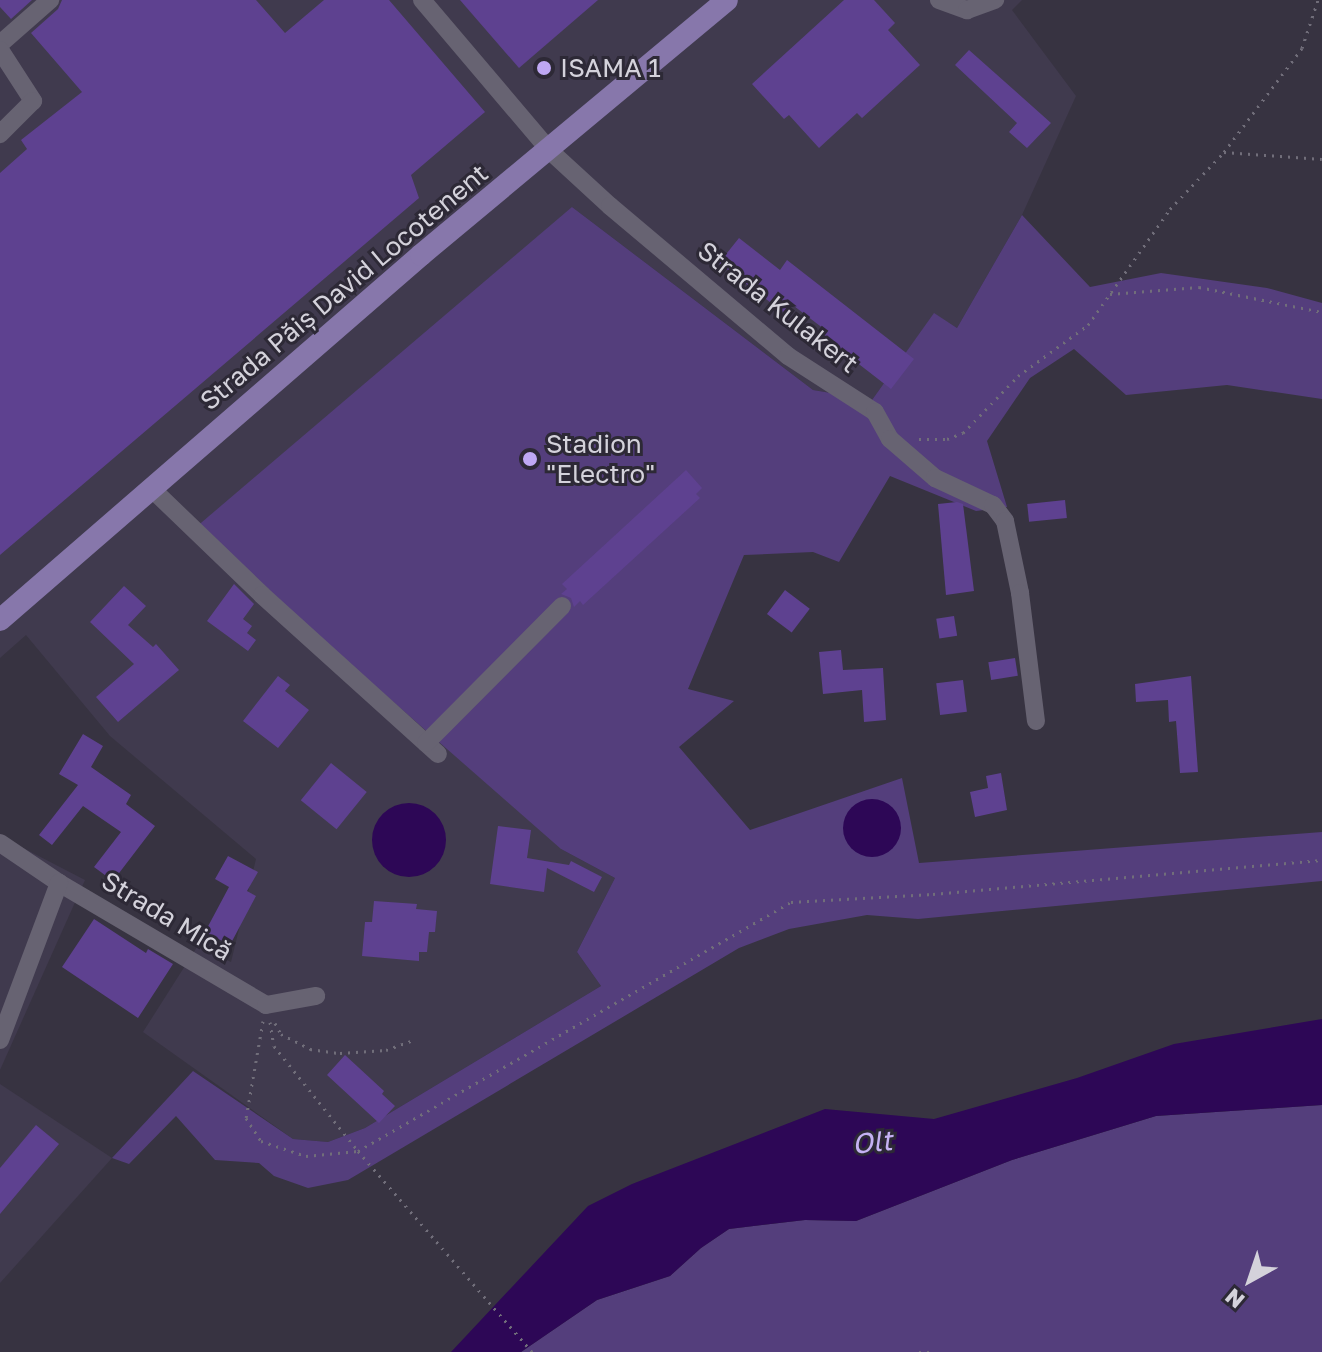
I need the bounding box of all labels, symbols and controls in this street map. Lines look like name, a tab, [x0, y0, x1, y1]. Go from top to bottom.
place label: ISAMA 1	[560, 52, 661, 84]
marker: ISAMA 1	[535, 59, 553, 77]
street label: Strada Păiș David Locotenent	[194, 157, 494, 417]
street label: Strada Kulakert	[692, 235, 864, 379]
place label: Stadion "Electro"	[546, 428, 655, 490]
marker: Stadion "Electro"	[521, 450, 539, 468]
street label: Strada Mică	[96, 865, 238, 967]
water label: Olt	[850, 1123, 894, 1161]
north arrow	[1210, 1240, 1290, 1320]
text: N	[1219, 1283, 1249, 1314]

